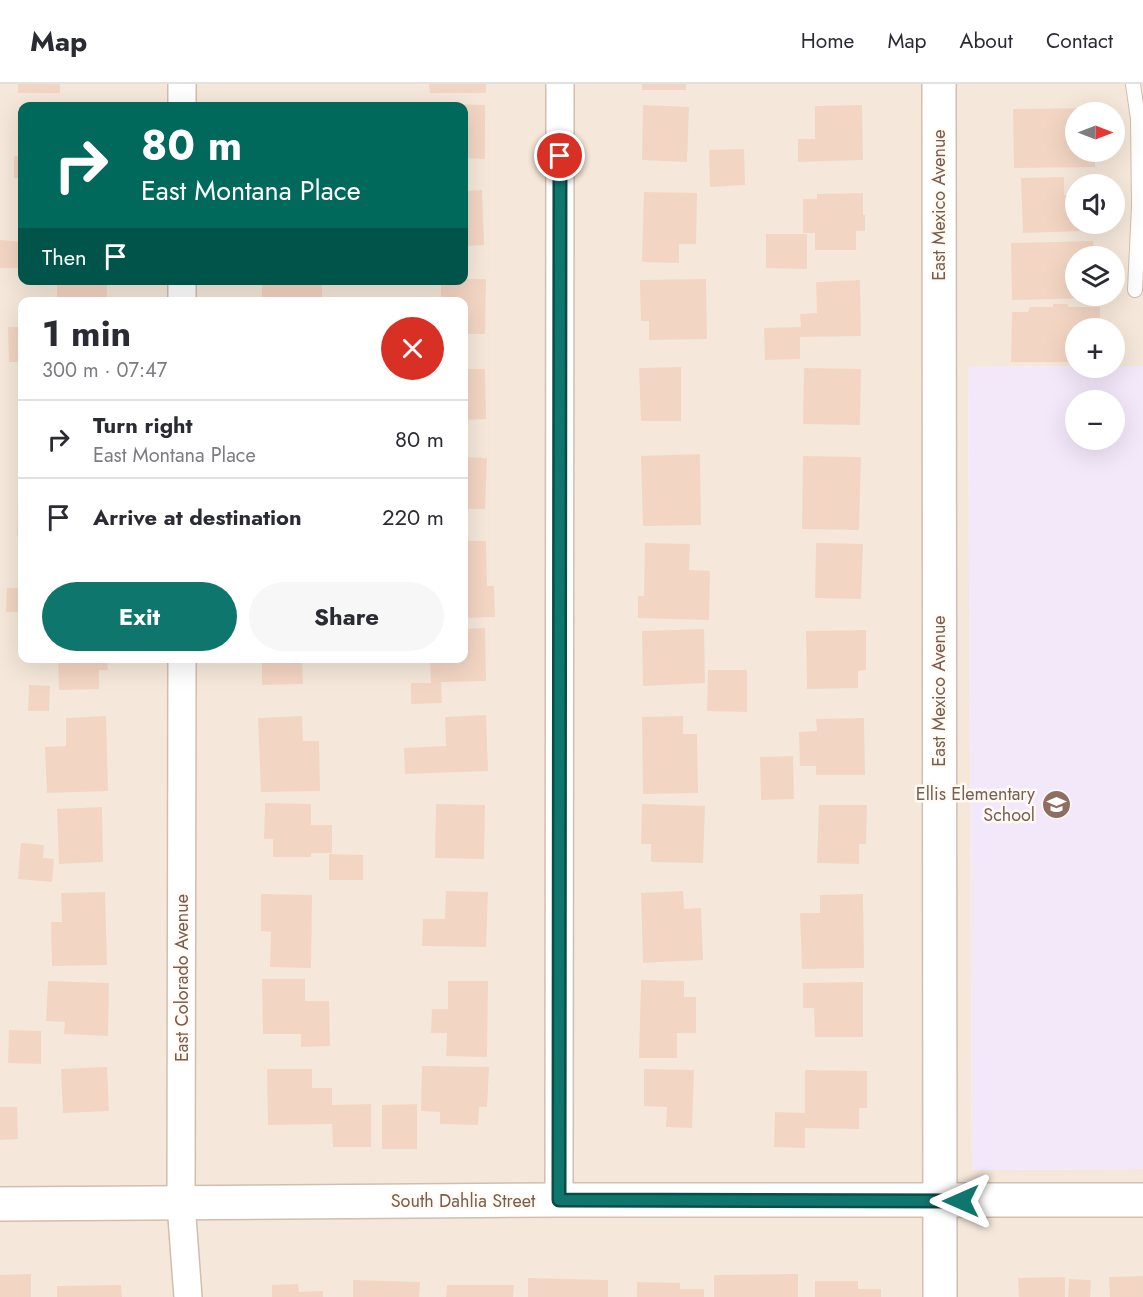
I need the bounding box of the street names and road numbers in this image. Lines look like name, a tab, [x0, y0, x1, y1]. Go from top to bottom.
street label: East Mexico Avenue	[926, 129, 952, 281]
street label: East Mexico Avenue	[926, 615, 952, 767]
street label: East Colorado Avenue	[169, 894, 195, 1062]
street label: South Dahlia Street	[391, 1188, 536, 1214]

